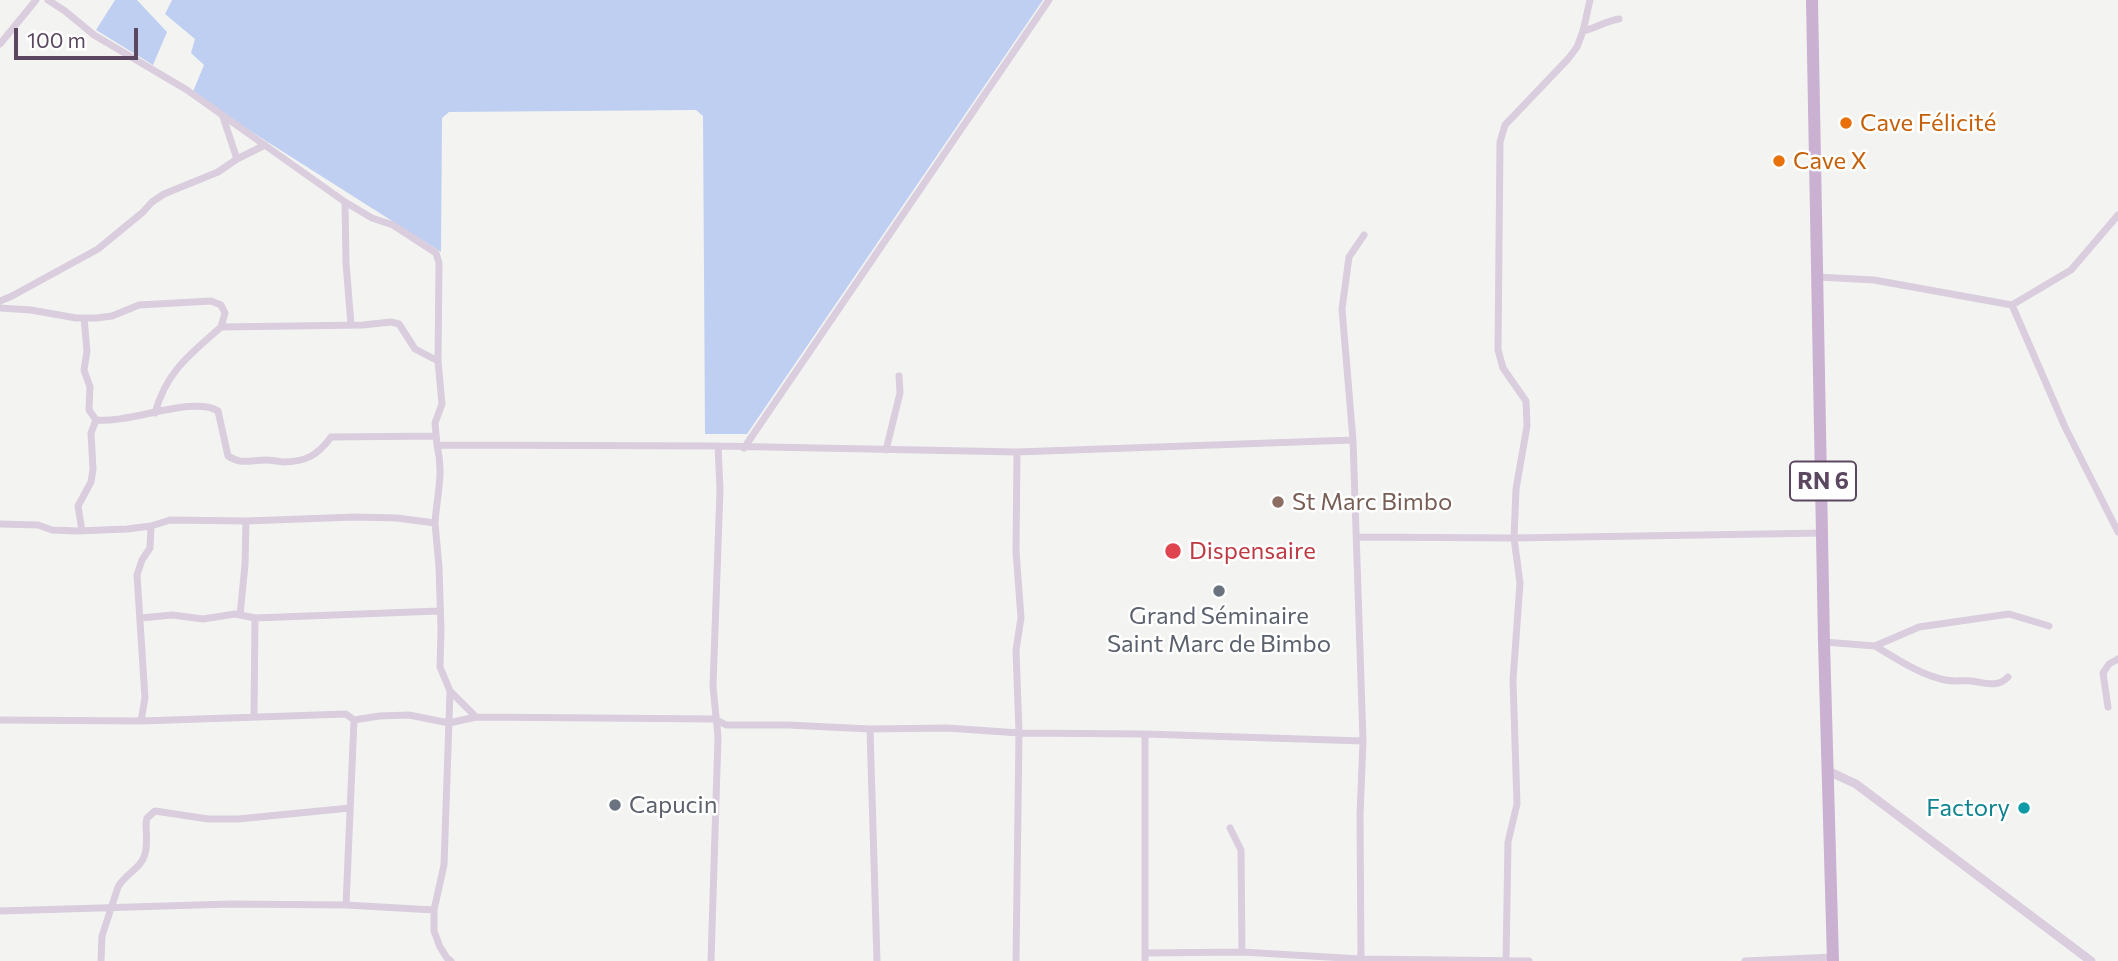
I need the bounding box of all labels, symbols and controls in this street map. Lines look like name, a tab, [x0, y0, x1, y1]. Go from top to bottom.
scale bar	[18, 14, 142, 58]
text: 100 m	[27, 27, 86, 52]
place label: Cave Félicité	[1860, 109, 1996, 137]
marker: Cave Félicité	[1838, 115, 1854, 131]
place label: Cave X	[1793, 147, 1867, 175]
marker: Cave X	[1771, 153, 1787, 169]
road number: RN 6	[1790, 461, 1856, 500]
place label: St Marc Bimbo	[1292, 488, 1452, 516]
marker: St Marc Bimbo	[1270, 494, 1286, 510]
place label: Dispensaire	[1189, 537, 1316, 565]
marker: Dispensaire	[1163, 541, 1183, 561]
marker: Grand Séminaire Saint Marc de Bimbo	[1211, 583, 1227, 599]
place label: Grand Séminaire Saint Marc de Bimbo	[1107, 602, 1331, 658]
place label: Capucin	[629, 791, 717, 819]
place label: Factory	[1926, 794, 2010, 822]
marker: Capucin	[607, 797, 623, 813]
marker: Factory	[2016, 800, 2032, 816]

